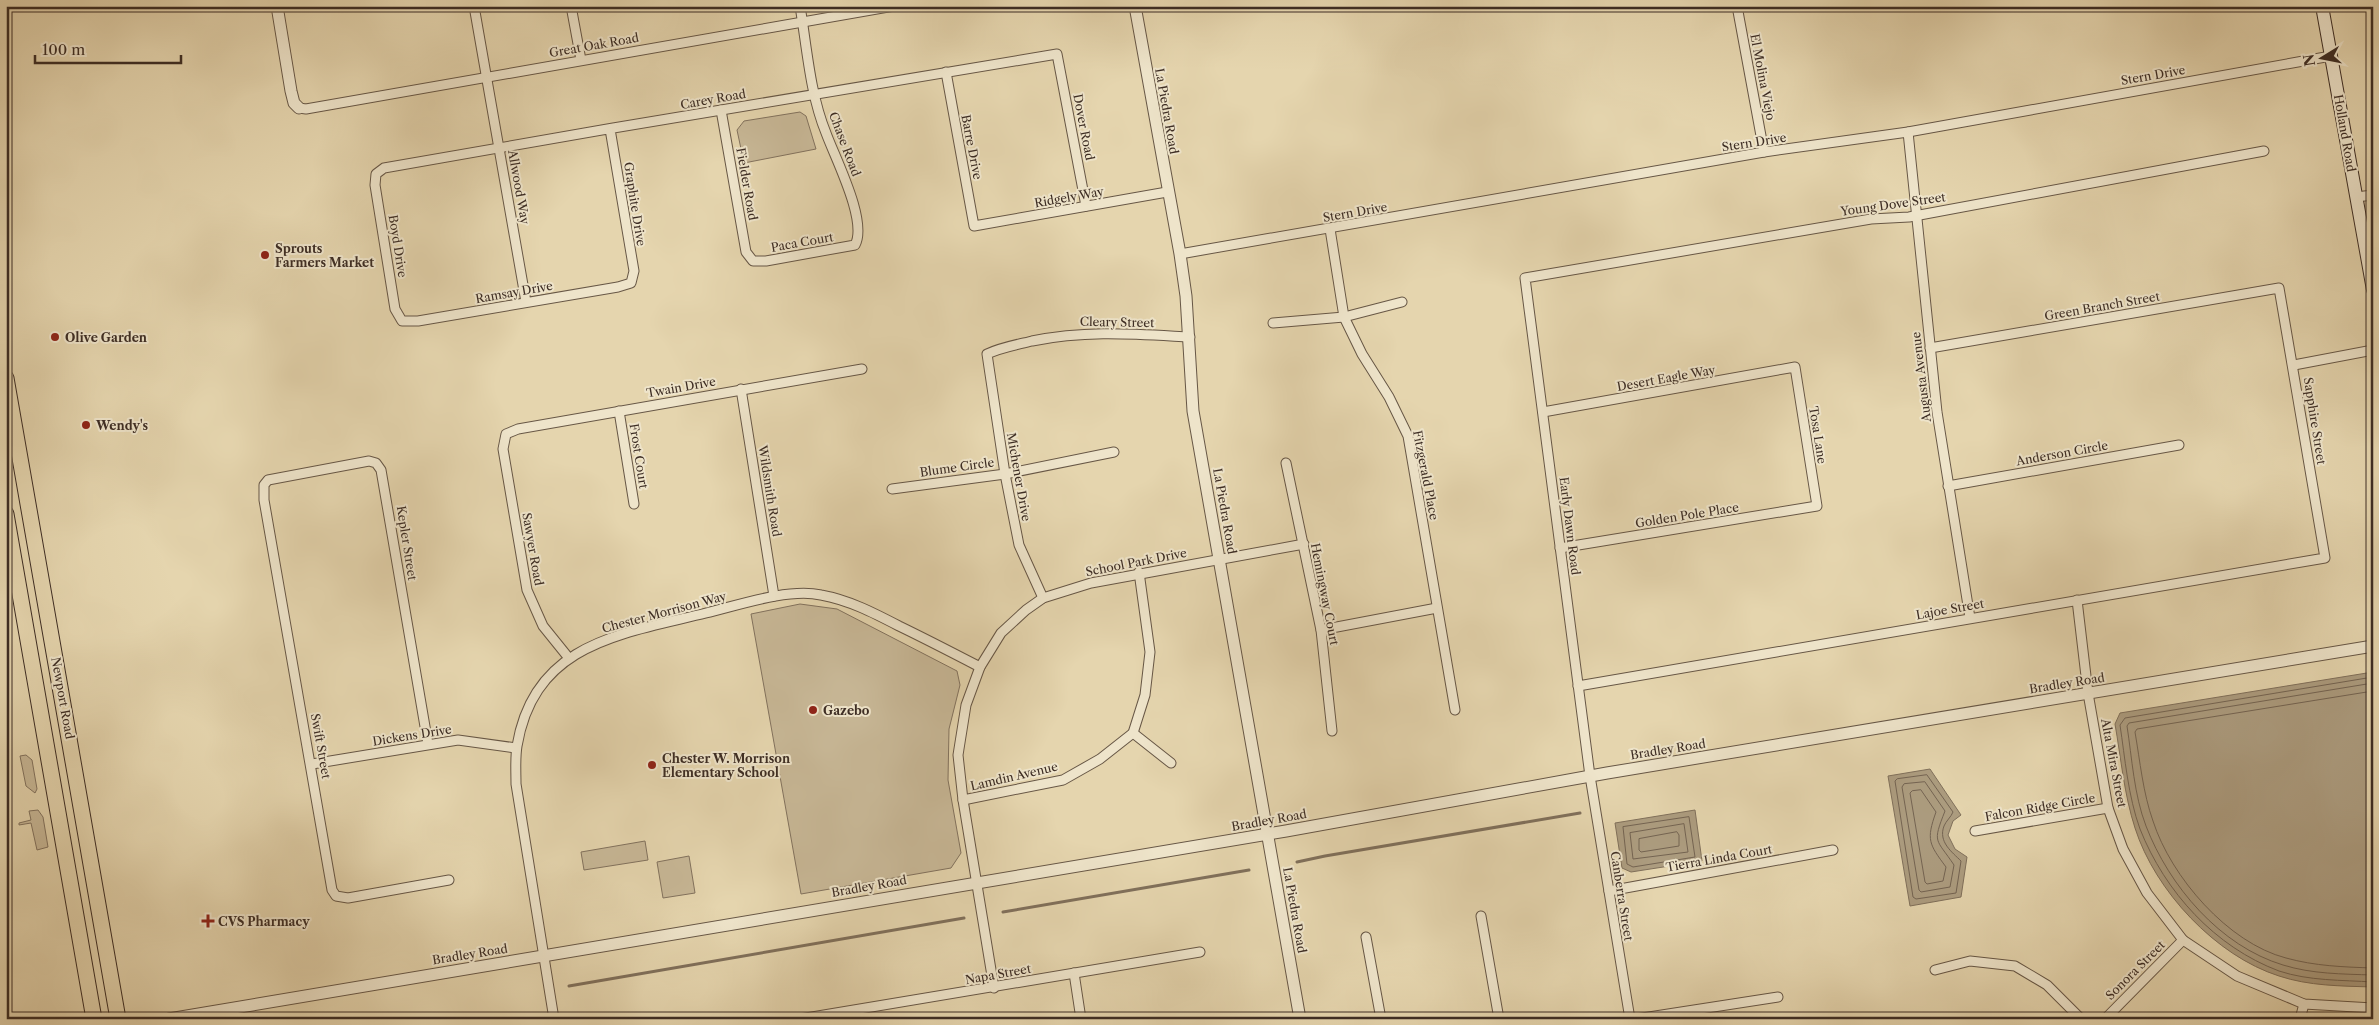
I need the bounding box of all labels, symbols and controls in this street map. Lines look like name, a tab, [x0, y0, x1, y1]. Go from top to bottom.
street label: Great Oak Road	[548, 30, 641, 60]
scale bar	[35, 32, 181, 64]
north arrow	[2296, 32, 2346, 82]
street label: El Molina Viejo	[1747, 33, 1779, 121]
text: 100 m	[42, 40, 85, 59]
text: N	[2299, 53, 2319, 68]
street label: Stern Drive	[2120, 62, 2187, 88]
street label: La Piedra Road	[1152, 67, 1182, 156]
street label: Carey Road	[679, 86, 748, 112]
street label: Dover Road	[1070, 93, 1098, 162]
street label: Holland Road	[2331, 93, 2359, 174]
street label: Chase Road	[826, 110, 864, 179]
street label: Barre Drive	[958, 113, 986, 181]
street label: Stern Drive	[1721, 129, 1788, 155]
street label: Fielder Road	[733, 147, 761, 222]
street label: Allwood Way	[505, 148, 533, 226]
street label: Graphite Drive	[621, 161, 649, 247]
street label: Ridgely Way	[1033, 183, 1105, 210]
street label: Young Dove Street	[1839, 189, 1947, 219]
street label: Stern Drive	[1322, 199, 1389, 225]
street label: Boyd Drive	[386, 213, 410, 279]
street label: Paca Court	[770, 229, 835, 255]
place label: Sprouts Farmers Market	[275, 241, 374, 270]
marker: Sprouts Farmers Market	[259, 249, 271, 261]
street label: Ramsay Drive	[474, 278, 554, 306]
street label: Green Branch Street	[2043, 288, 2162, 324]
street label: Cleary Street	[1080, 314, 1155, 330]
place label: Olive Garden	[65, 330, 148, 345]
marker: Olive Garden	[49, 331, 61, 343]
street label: Augusta Avenue	[1908, 331, 1934, 424]
street label: Desert Eagle Way	[1616, 362, 1717, 394]
street label: Twain Drive	[645, 373, 717, 400]
street label: Sapphire Street	[2301, 376, 2329, 466]
street label: Tosa Lane	[1806, 405, 1830, 465]
place label: Wendy's	[95, 418, 148, 433]
marker: Wendy's	[80, 419, 92, 431]
street label: Frost Court	[626, 422, 652, 490]
street label: Fitzgerald Place	[1410, 429, 1442, 521]
street label: Michener Drive	[1004, 432, 1034, 523]
street label: Anderson Circle	[2014, 437, 2109, 469]
street label: Wildsmith Road	[755, 443, 785, 538]
street label: Blume Circle	[919, 454, 995, 480]
street label: La Piedra Road	[1210, 467, 1240, 556]
street label: Early Dawn Road	[1557, 476, 1584, 577]
street label: Golden Pole Place	[1634, 499, 1740, 531]
street label: Kepler Street	[394, 505, 420, 582]
street label: Sawyer Road	[519, 511, 547, 587]
street label: Hemingway Court	[1308, 542, 1342, 647]
street label: School Park Drive	[1084, 545, 1188, 579]
street label: Chester Morrison Way	[600, 588, 728, 636]
street label: Lajoe Street	[1915, 596, 1986, 622]
street label: Newport Road	[48, 656, 78, 741]
street label: Bradley Road	[2028, 670, 2106, 696]
place label: Gazebo	[823, 703, 870, 718]
marker: Gazebo	[807, 704, 819, 716]
street label: Swift Street	[308, 712, 334, 781]
street label: Alta Mira Street	[2098, 716, 2130, 809]
street label: Dickens Drive	[371, 721, 453, 749]
street label: Bradley Road	[1629, 736, 1707, 762]
place label: Chester W. Morrison Elementary School	[662, 751, 791, 780]
marker: Chester W. Morrison Elementary School	[646, 759, 658, 771]
street label: Lamdin Avenue	[969, 759, 1059, 793]
street label: Falcon Ridge Circle	[1984, 790, 2097, 824]
street label: Bradley Road	[1230, 806, 1308, 834]
street label: Tierra Linda Court	[1665, 841, 1774, 875]
street label: Canberra Street	[1608, 850, 1637, 943]
street label: La Piedra Road	[1280, 866, 1310, 955]
street label: Bradley Road	[830, 872, 908, 900]
place label: CVS Pharmacy	[218, 914, 310, 929]
marker: CVS Pharmacy	[202, 915, 214, 927]
street label: Sonora Street	[2102, 937, 2168, 1003]
street label: Bradley Road	[431, 941, 509, 967]
street label: Napa Street	[964, 961, 1033, 987]

